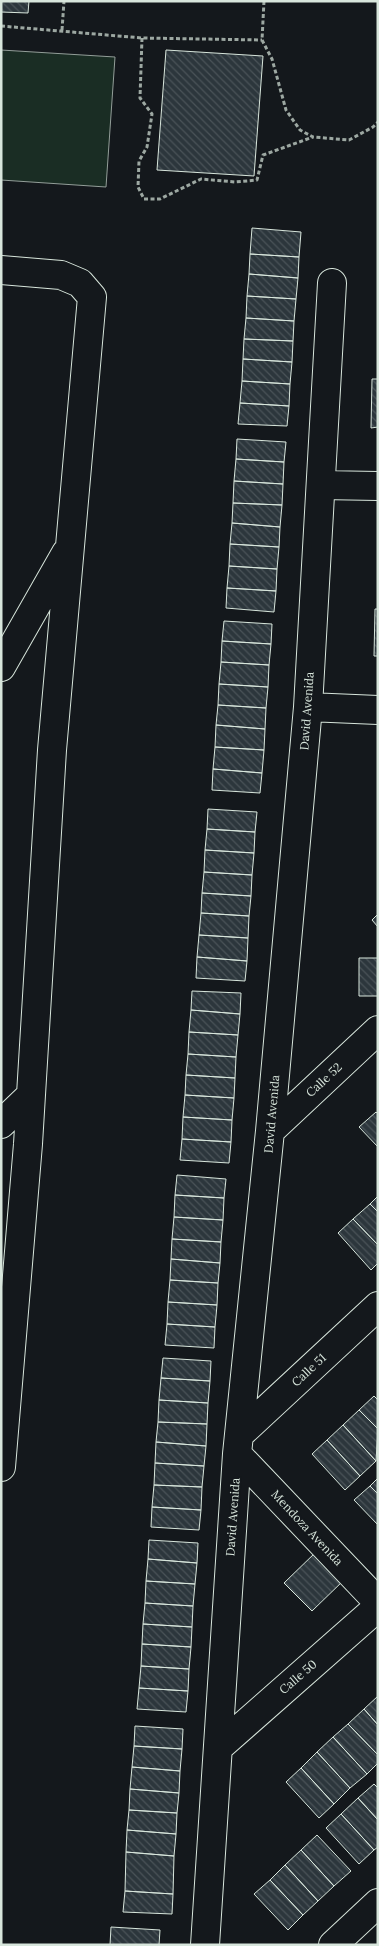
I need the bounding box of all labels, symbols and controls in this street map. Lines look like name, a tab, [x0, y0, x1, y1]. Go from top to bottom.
street label: David Avenida	[296, 671, 317, 751]
street label: Calle 52	[303, 1059, 345, 1100]
street label: David Avenida	[261, 1074, 282, 1154]
street label: Calle 51	[288, 1350, 329, 1389]
street label: David Avenida	[222, 1477, 243, 1557]
street label: Mendoza Avenida	[268, 1487, 346, 1569]
street label: Calle 50	[276, 1656, 319, 1697]

